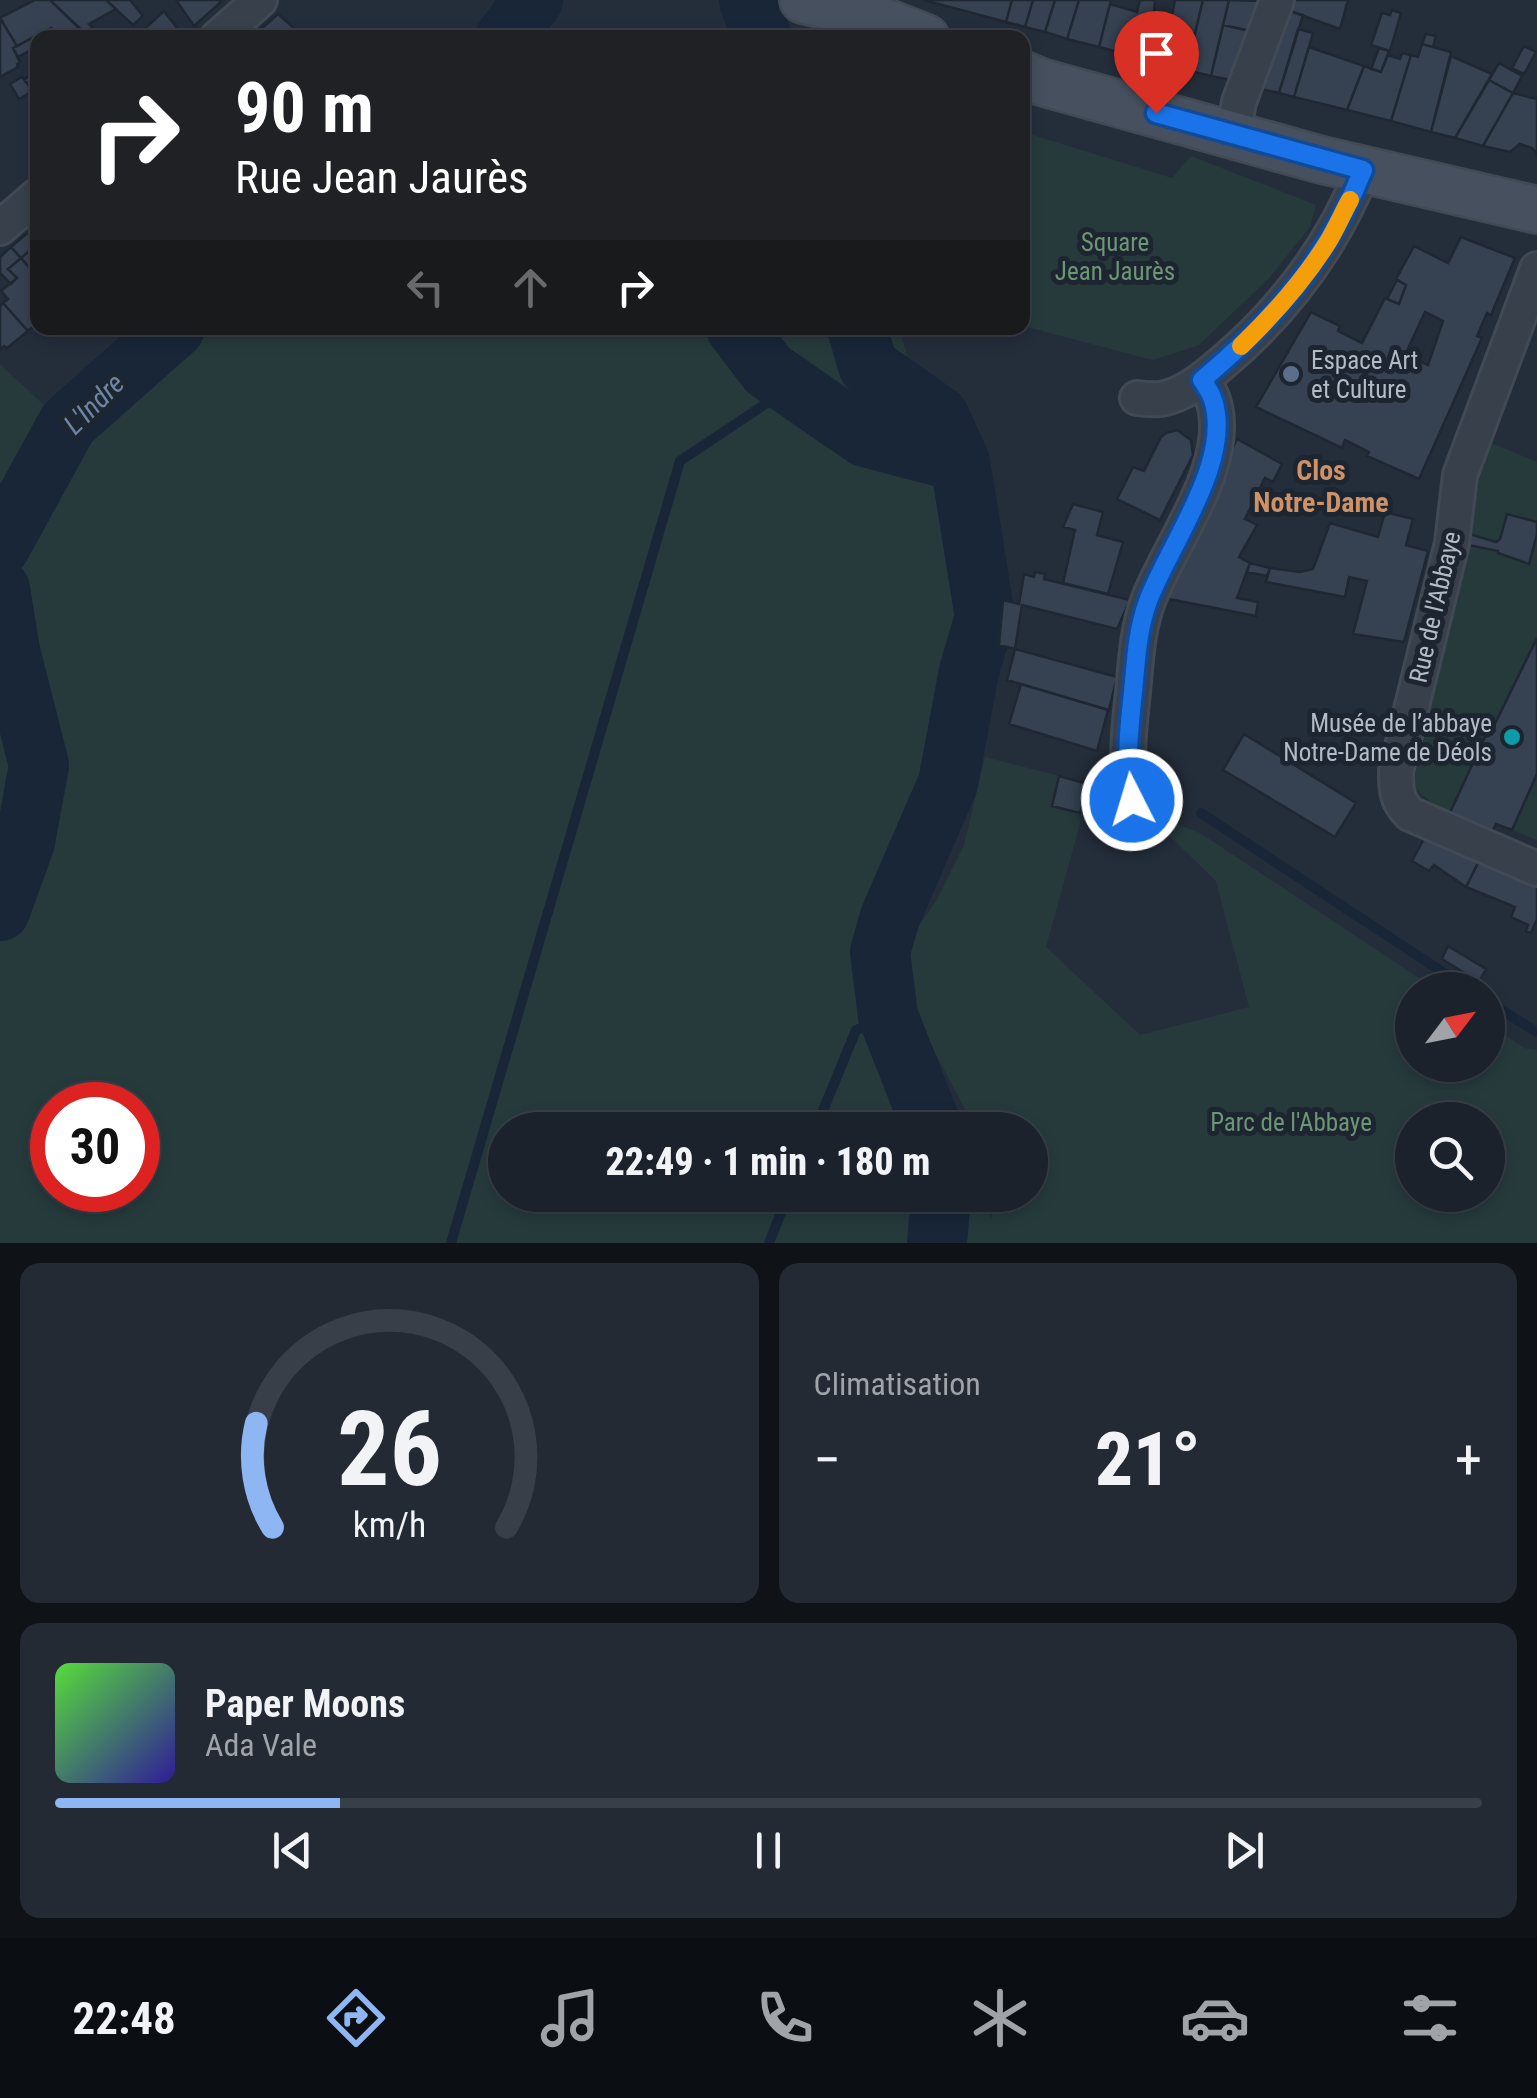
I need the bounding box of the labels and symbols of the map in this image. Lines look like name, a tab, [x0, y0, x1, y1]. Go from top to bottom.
pin	[1114, 11, 1199, 114]
park label: Square Jean Jaurès	[1055, 228, 1175, 286]
place label: Espace Art et Culture	[1311, 346, 1418, 404]
marker: Espace Art et Culture	[1280, 363, 1302, 385]
water label: L'Indre	[57, 367, 131, 441]
district label: Clos Notre-Dame	[1253, 454, 1389, 519]
street label: Rue de l'Abbaye	[1404, 529, 1466, 685]
place label: Musée de l’abbaye Notre-Dame de Déols	[1283, 709, 1492, 767]
marker: Musée de l’abbaye Notre-Dame de Déols	[1501, 726, 1523, 748]
position arrow	[1080, 748, 1184, 852]
north arrow	[1395, 972, 1505, 1082]
speed limit sign: 30	[30, 1082, 160, 1212]
park label: Parc de l'Abbaye	[1210, 1108, 1372, 1137]

